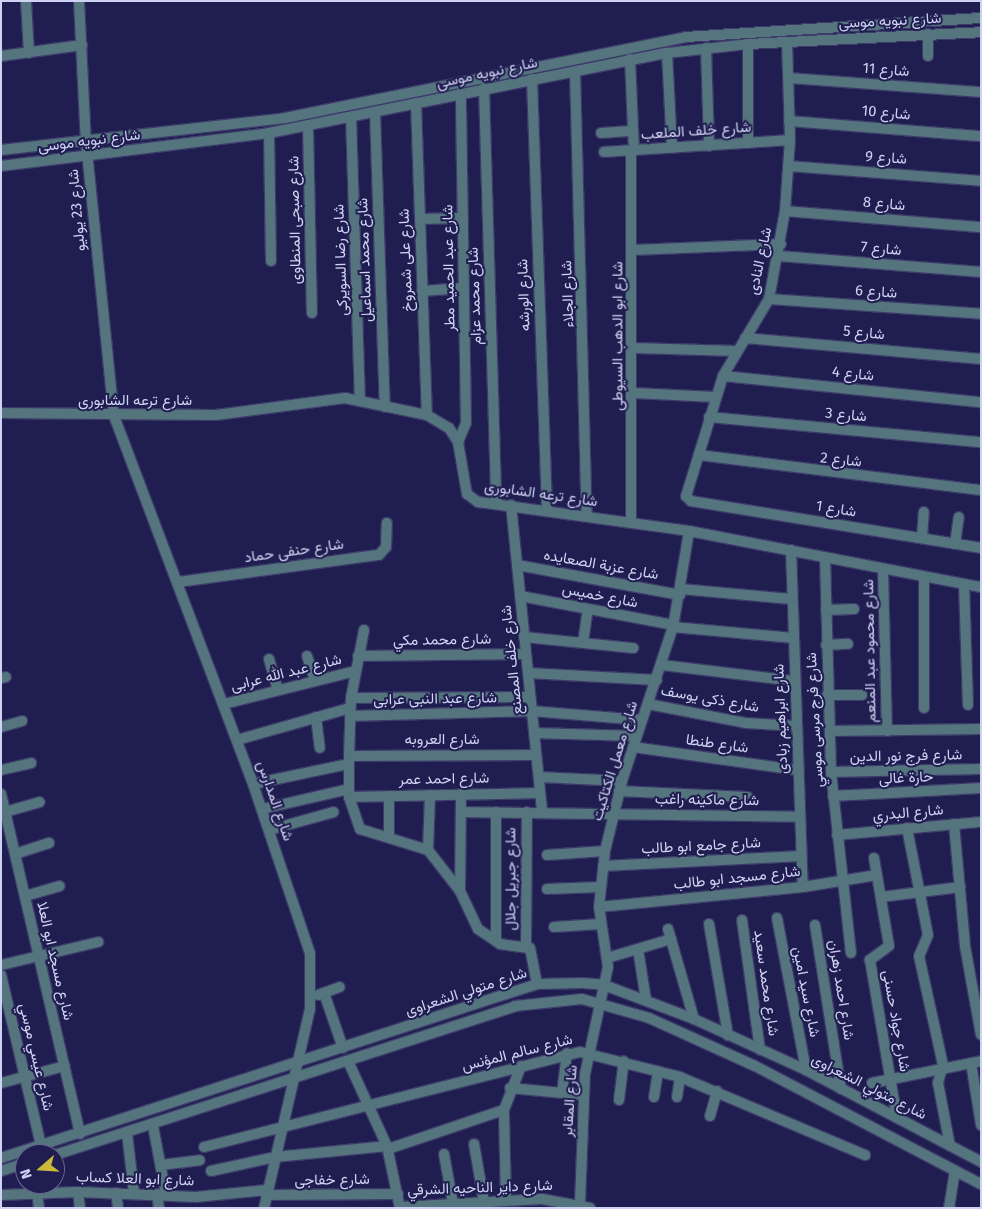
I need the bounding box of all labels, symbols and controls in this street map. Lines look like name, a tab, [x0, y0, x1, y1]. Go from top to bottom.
street label: شارع نبويه موسى	[838, 9, 942, 33]
street label: شارع نبويه موسى	[435, 53, 539, 93]
street label: شارع 11	[862, 59, 910, 81]
street label: شارع 10	[861, 102, 911, 124]
street label: شارع خلف الملعب	[640, 118, 752, 144]
street label: شارع نبويه موسى	[37, 126, 141, 156]
street label: شارع 9	[864, 148, 908, 168]
street label: شارع صبحى المنطاوى	[285, 156, 305, 284]
street label: شارع 23 يوليو	[64, 168, 90, 252]
street label: شارع 8	[862, 193, 906, 215]
street label: شارع محمد اسماعيل	[354, 197, 376, 323]
street label: شارع رضا السويركى	[330, 204, 352, 316]
street label: شارع عبد الحميد مطر	[439, 204, 459, 332]
street label: شارع على شمروخ	[395, 208, 417, 312]
street label: شارع النادى	[744, 226, 776, 296]
street label: شارع 7	[860, 238, 902, 260]
street label: شارع محمد عزام	[464, 247, 486, 345]
street label: شارع الورشه	[514, 259, 534, 331]
street label: شارع الجلاء	[558, 260, 578, 328]
street label: شارع ابو الدهب السيوطى	[609, 261, 627, 411]
street label: شارع 6	[854, 282, 898, 302]
street label: شارع 5	[842, 322, 886, 344]
street label: شارع 4	[831, 363, 875, 385]
street label: شارع ترعه الشابورى	[78, 392, 192, 410]
street label: شارع 3	[824, 404, 868, 426]
street label: شارع 2	[819, 449, 863, 471]
street label: شارع ترعه الشابورى	[483, 477, 599, 511]
street label: شارع 1	[815, 497, 857, 521]
street label: شارع حنفى حماد	[243, 535, 345, 567]
street label: شارع عزبة الصعايده	[542, 546, 660, 584]
street label: شارع محمود عبد المنعم	[860, 579, 880, 723]
street label: شارع خميس	[561, 580, 639, 612]
street label: شارع خلف المصنع	[497, 604, 527, 716]
street label: شارع محمد مكي	[393, 630, 491, 650]
street label: شارع عبد الله عرابى	[229, 651, 343, 695]
street label: شارع فرج مرسى موسي	[802, 652, 828, 788]
street label: شارع ابراهيم زبادى	[770, 663, 792, 775]
street label: شارع ذكى يوسف	[659, 682, 761, 716]
street label: شارع عبد النبى عرابى	[373, 689, 497, 709]
street label: شارع معمل الكتاكيت	[588, 699, 642, 823]
street label: شارع العروبه	[405, 731, 479, 749]
street label: شارع طنطا	[685, 731, 749, 757]
street label: شارع فرج نور الدين	[850, 746, 962, 766]
street label: شارع المدارس	[253, 759, 297, 843]
street label: حارة غالى	[878, 768, 934, 788]
street label: شارع احمد عمر	[399, 769, 489, 789]
street label: شارع ماكينه راغب	[655, 790, 759, 810]
street label: شارع البدري	[872, 801, 944, 825]
street label: شارع جبريل جلال	[502, 827, 520, 931]
street label: شارع جامع ابو طالب	[641, 834, 761, 858]
street label: شارع مسجد ابو طالب	[673, 862, 801, 894]
street label: شارع مسجد ابو العلا	[33, 900, 77, 1022]
street label: شارع محمد سعيد	[750, 929, 782, 1037]
street label: شارع احمد زهران	[824, 939, 858, 1041]
street label: شارع سيد امين	[788, 945, 824, 1039]
street label: شارع متولي الشعراوى	[403, 964, 529, 1020]
street label: شارع جواد حسنى	[878, 969, 914, 1073]
street label: شارع عيسي موسي	[15, 1001, 57, 1113]
street label: شارع سالم المؤنس	[460, 1031, 574, 1075]
street label: شارع متولي الشعراوى	[808, 1050, 930, 1124]
street label: شارع المقابر	[559, 1064, 581, 1138]
north arrow	[15, 1144, 65, 1194]
text: N	[17, 1167, 36, 1181]
street label: شارع ابو العلا كساب	[75, 1168, 195, 1190]
street label: شارع خفاجى	[294, 1170, 370, 1190]
street label: شارع داير الناحيه الشرقي	[407, 1176, 553, 1200]

